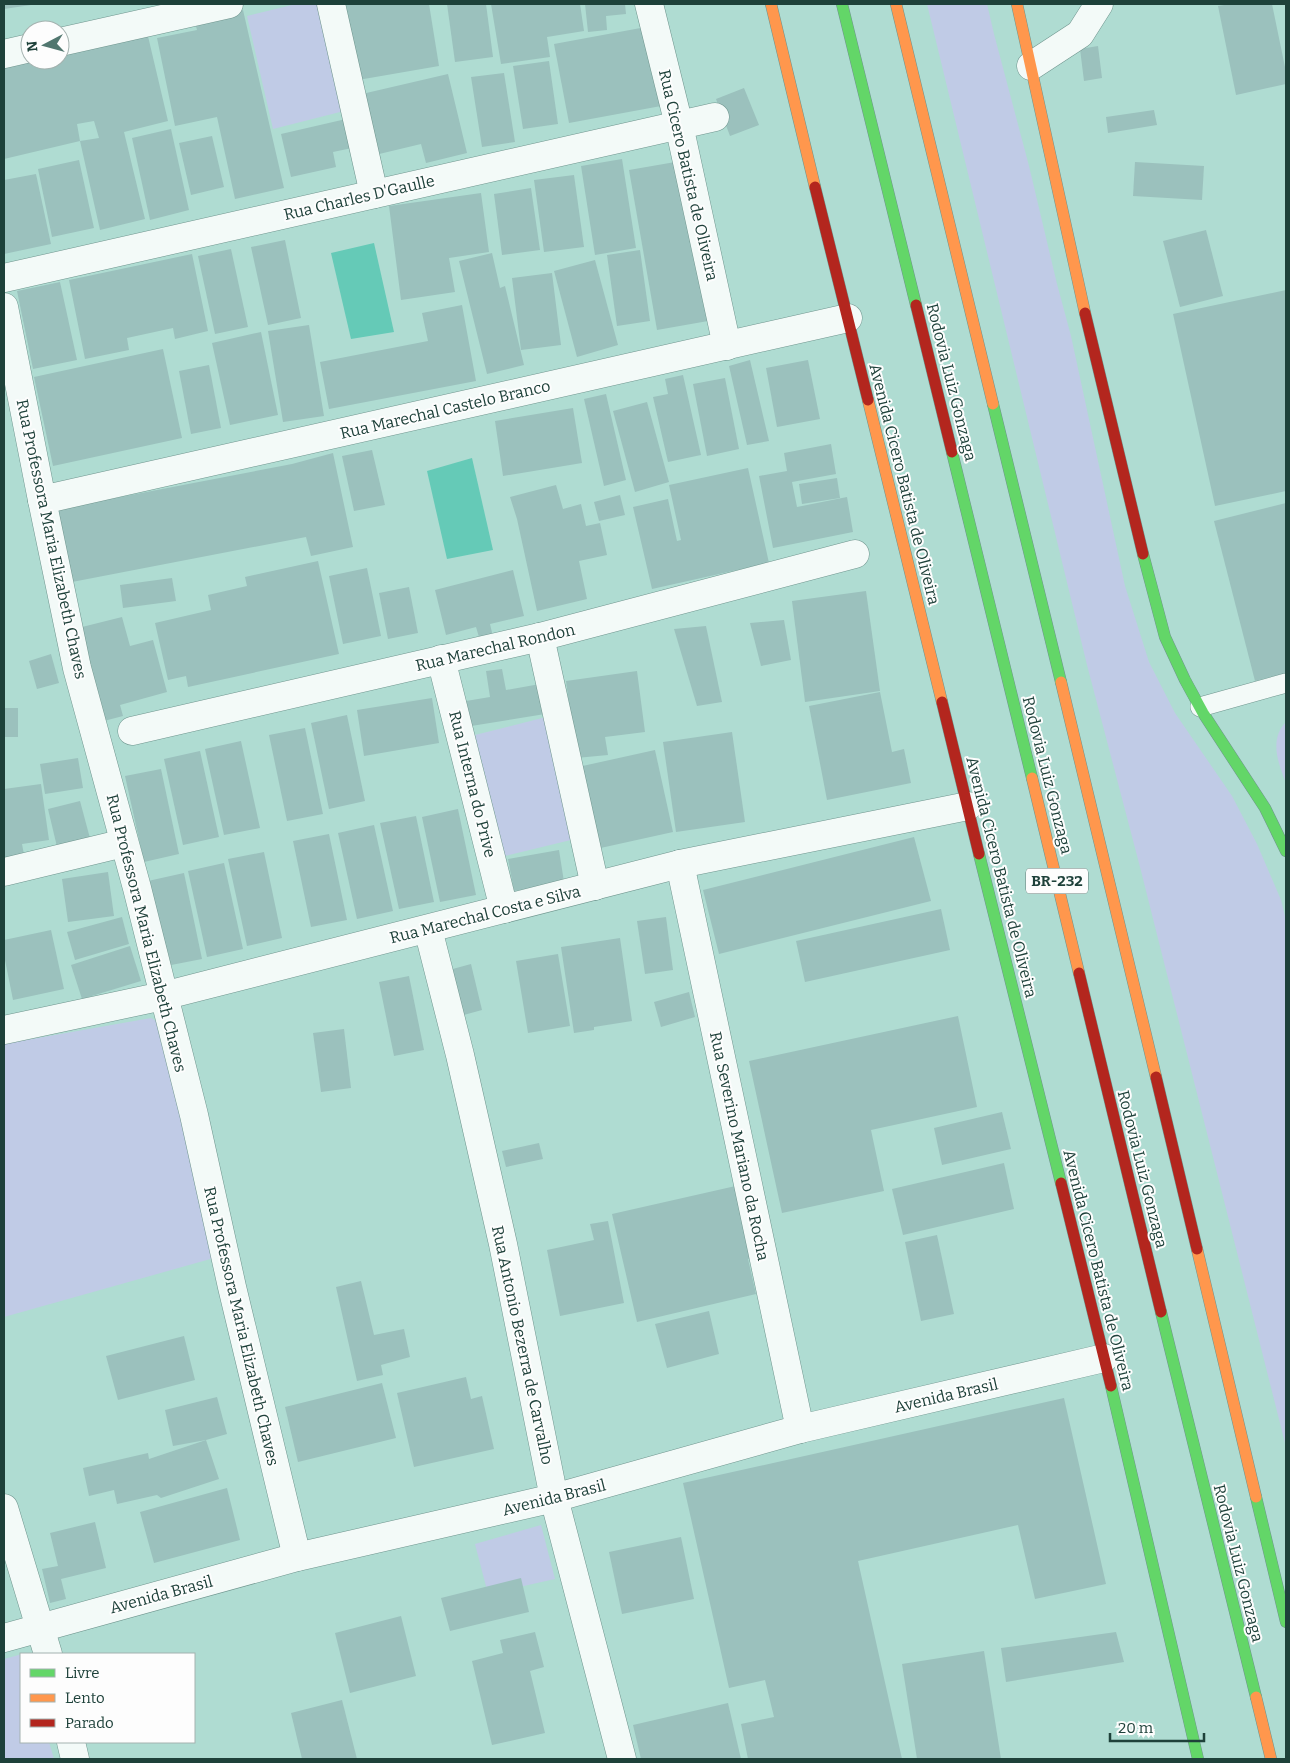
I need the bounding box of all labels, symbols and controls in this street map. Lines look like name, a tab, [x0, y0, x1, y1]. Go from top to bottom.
north arrow	[20, 20, 70, 70]
text: N	[24, 40, 42, 53]
street label: Rua Cicero Batista de Oliveira	[655, 68, 722, 283]
street label: Rua Charles D'Gaulle	[282, 171, 436, 224]
street label: Rodovia Luiz Gonzaga	[923, 301, 980, 463]
street label: Avenida Cicero Batista de Oliveira	[865, 362, 944, 607]
street label: Rua Marechal Castelo Branco	[338, 376, 552, 443]
street label: Rua Professora Maria Elizabeth Chaves	[12, 397, 91, 681]
street label: Rua Marechal Rondon	[414, 620, 577, 675]
street label: Rodovia Luiz Gonzaga	[1019, 694, 1076, 856]
street label: Rua Interna do Prive	[445, 709, 500, 860]
street label: Avenida Cicero Batista de Oliveira	[962, 755, 1041, 1000]
street label: Rua Professora Maria Elizabeth Chaves	[103, 792, 190, 1074]
road number: BR-232	[1026, 868, 1088, 894]
street label: Rua Marechal Costa e Silva	[388, 881, 583, 947]
street label: Rua Severino Mariano da Rocha	[706, 1030, 773, 1263]
street label: Rodovia Luiz Gonzaga	[1114, 1088, 1171, 1250]
street label: Avenida Cicero Batista de Oliveira	[1059, 1148, 1138, 1393]
street label: Rua Professora Maria Elizabeth Chaves	[200, 1185, 283, 1468]
street label: Rua Antonio Bezerra de Carvalho	[488, 1224, 557, 1466]
street label: Avenida Brasil	[892, 1374, 1000, 1417]
street label: Avenida Brasil	[500, 1475, 608, 1520]
street label: Rodovia Luiz Gonzaga	[1210, 1482, 1267, 1644]
street label: Avenida Brasil	[108, 1571, 215, 1617]
legend	[20, 1653, 195, 1743]
text: Livre	[65, 1664, 100, 1682]
text: Lento	[65, 1689, 105, 1707]
scale bar	[1110, 1710, 1204, 1742]
text: Parado	[65, 1714, 114, 1732]
text: 20 m	[1118, 1719, 1154, 1737]

